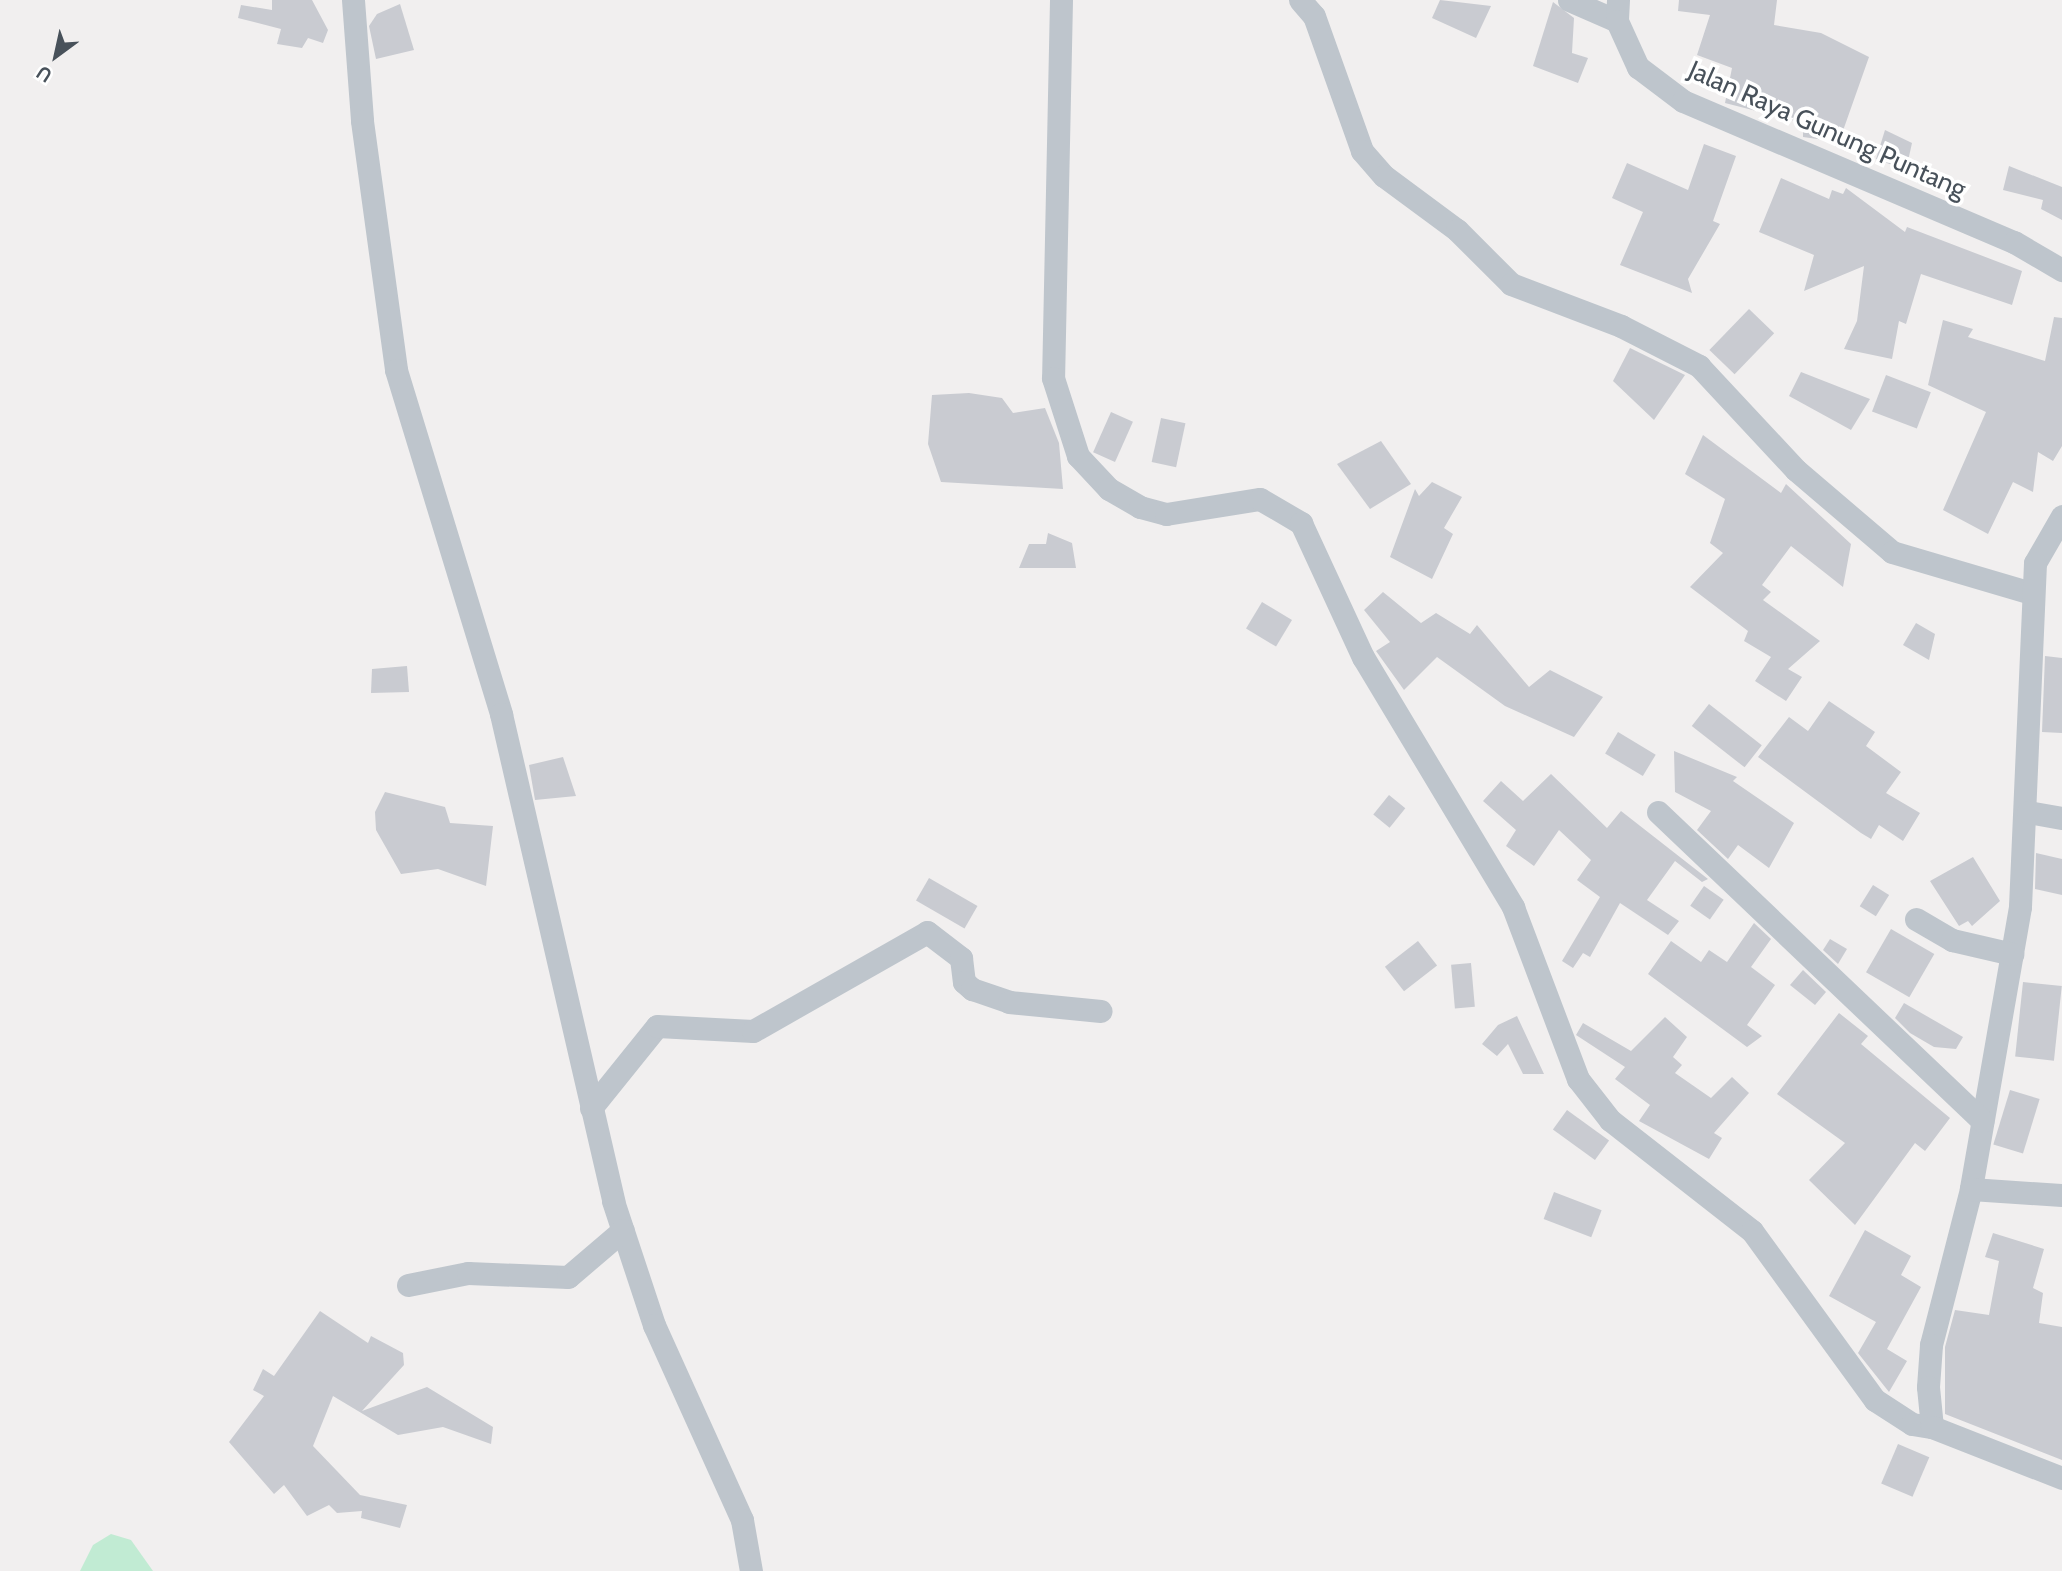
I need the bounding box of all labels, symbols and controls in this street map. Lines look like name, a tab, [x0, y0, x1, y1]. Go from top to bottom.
north arrow	[21, 21, 91, 91]
street label: Jalan Raya Gunung Puntang	[1683, 55, 1971, 205]
text: U	[32, 61, 56, 87]

